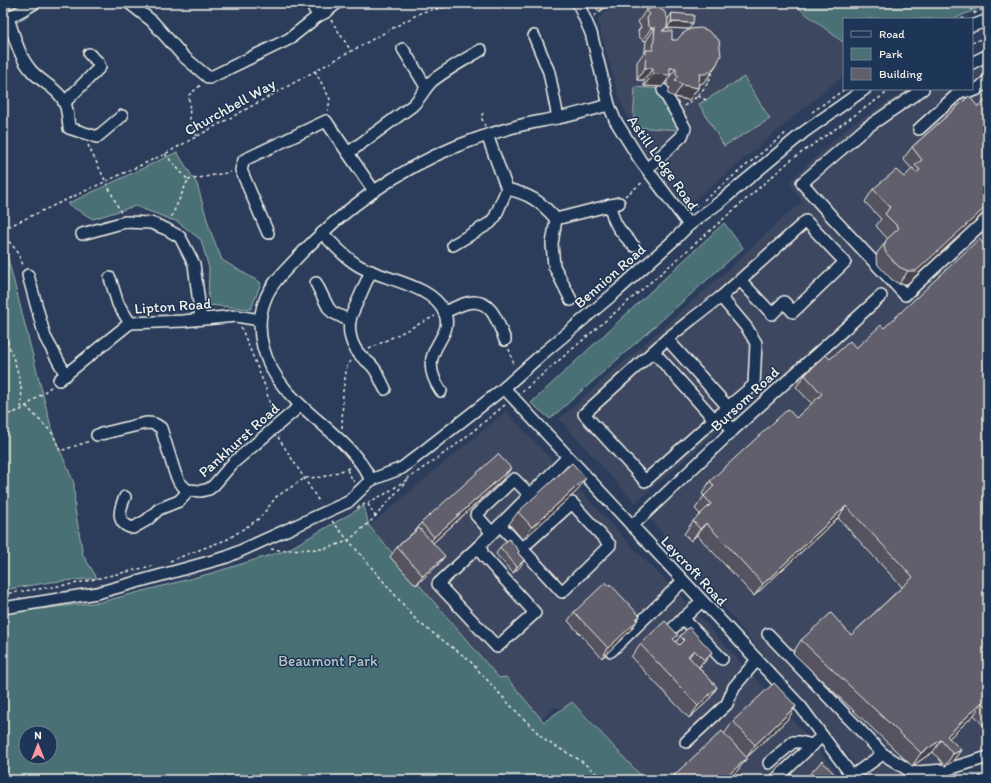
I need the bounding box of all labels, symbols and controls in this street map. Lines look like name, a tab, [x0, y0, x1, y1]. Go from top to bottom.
legend	[843, 18, 973, 90]
text: Road	[879, 27, 905, 41]
text: Park	[879, 47, 903, 61]
text: Building	[879, 67, 923, 81]
street label: Churchbell Way	[181, 75, 279, 139]
street label: Astill Lodge Road	[624, 112, 703, 215]
street label: Bennion Road	[571, 240, 650, 312]
street label: Lipton Road	[134, 294, 213, 318]
street label: Bursom Road	[707, 362, 783, 435]
street label: Pankhurst Road	[195, 399, 284, 481]
street label: Leycroft Road	[657, 532, 732, 610]
park label: Beaumont Park	[278, 652, 378, 670]
north arrow	[18, 725, 58, 765]
text: N	[34, 729, 42, 742]

